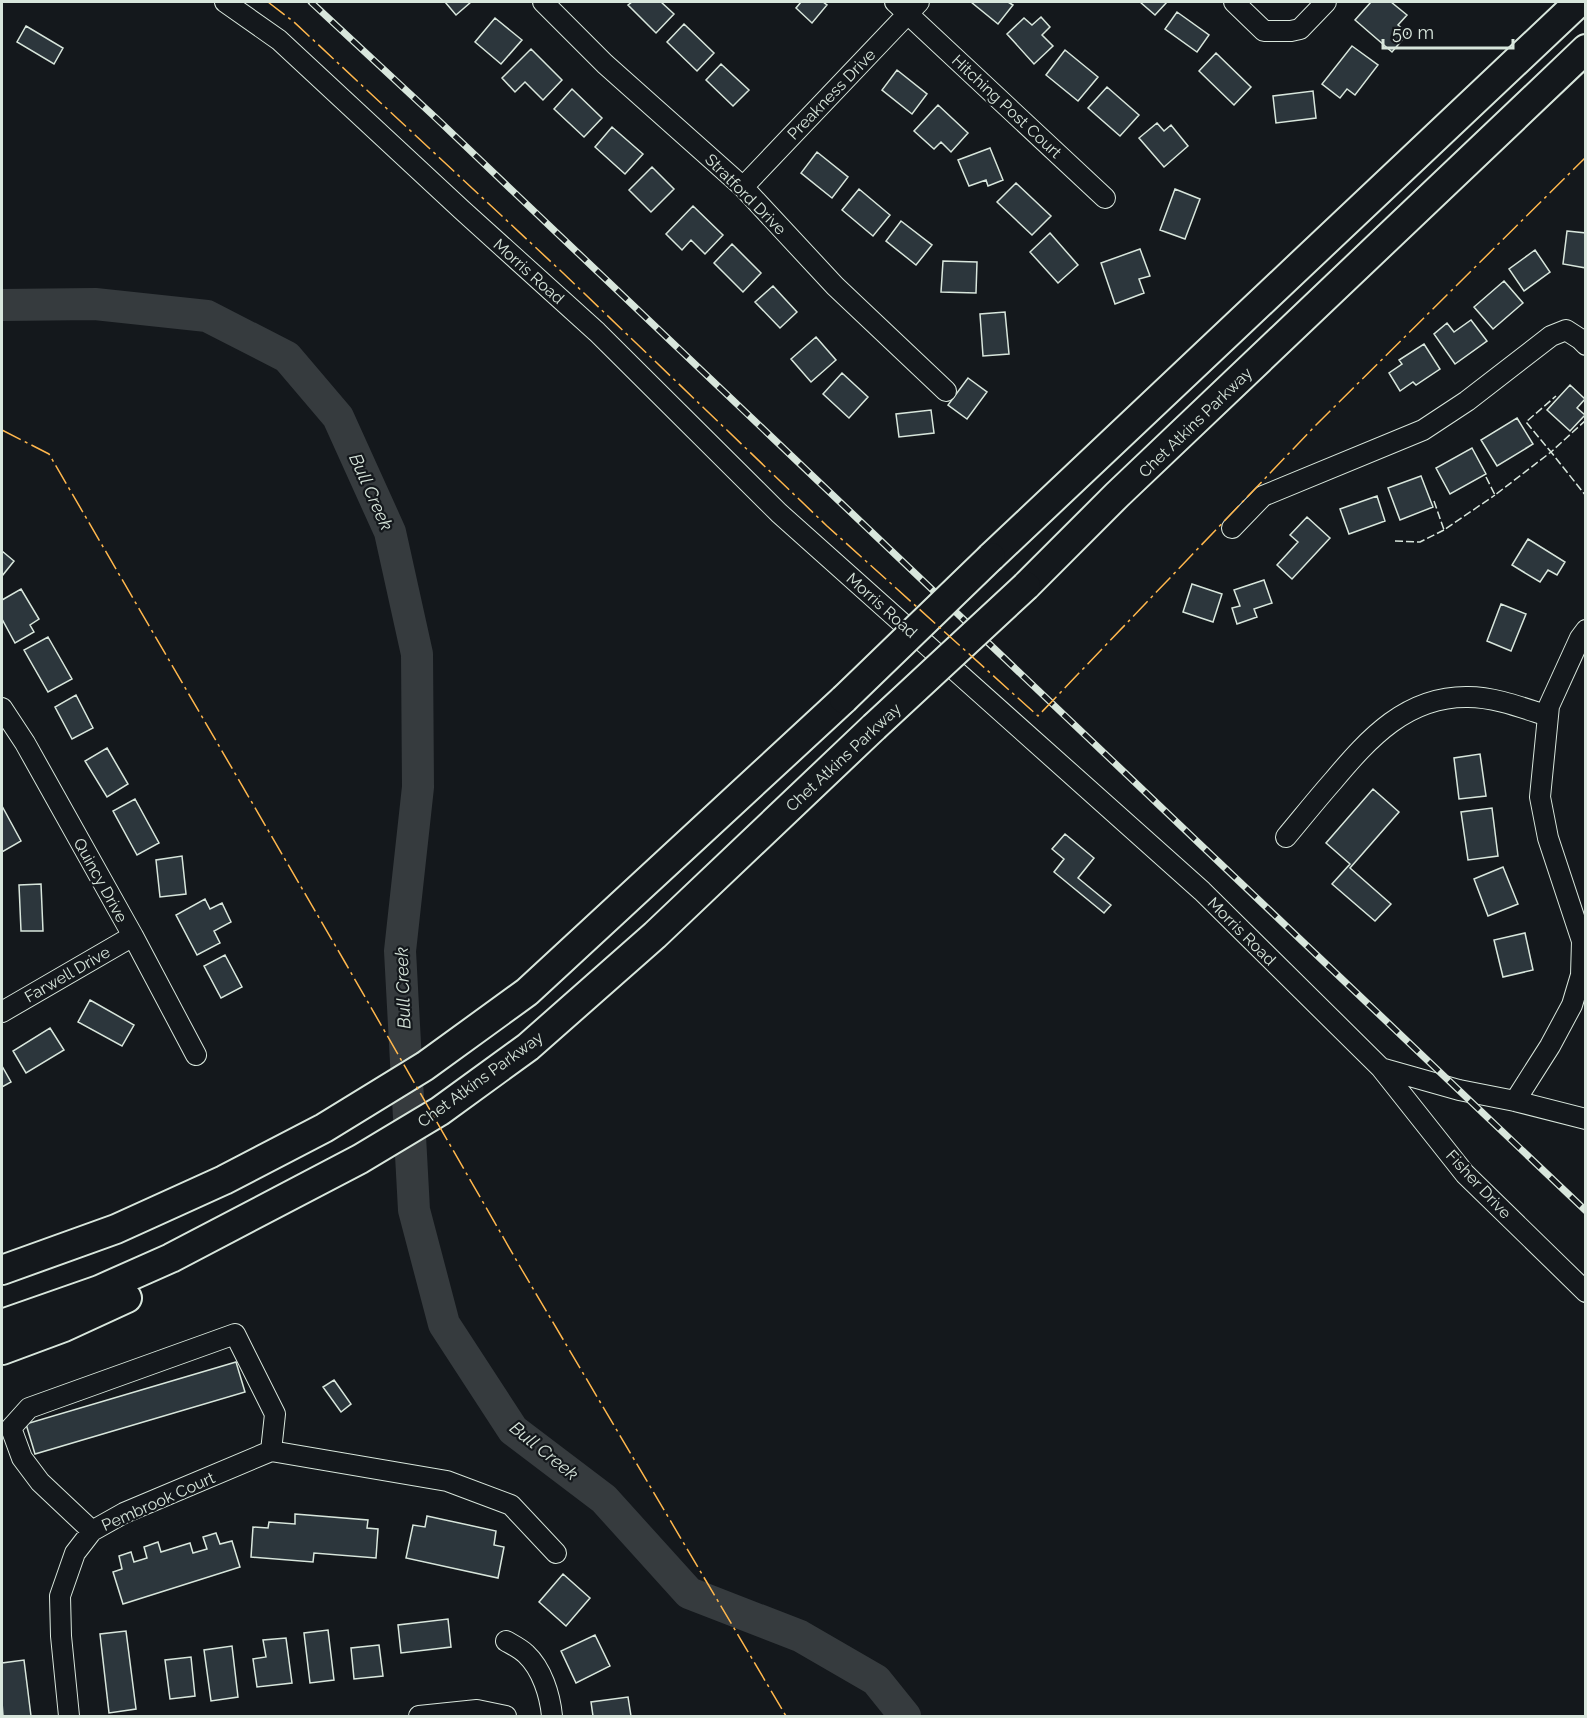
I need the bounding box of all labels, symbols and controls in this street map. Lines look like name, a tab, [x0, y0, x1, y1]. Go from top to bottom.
scale bar	[1383, 12, 1514, 50]
text: 50 m	[1392, 22, 1434, 43]
street label: Preakness Drive	[783, 45, 879, 144]
street label: Hitching Post Court	[948, 51, 1066, 162]
street label: Stratford Drive	[701, 150, 790, 239]
street label: Morris Road	[489, 235, 568, 308]
street label: Chet Atkins Parkway	[1135, 363, 1256, 481]
water label: Bull Creek	[345, 450, 398, 534]
street label: Morris Road	[842, 569, 921, 642]
street label: Chet Atkins Parkway	[782, 699, 905, 816]
street label: Quincy Drive	[70, 835, 132, 926]
street label: Morris Road	[1204, 893, 1280, 969]
street label: Farwell Drive	[21, 942, 113, 1006]
water label: Bull Creek	[391, 946, 414, 1029]
street label: Chet Atkins Parkway	[414, 1027, 547, 1131]
street label: Fisher Drive	[1442, 1146, 1515, 1223]
water label: Bull Creek	[506, 1417, 583, 1485]
street label: Pembrook Court	[99, 1468, 218, 1535]

